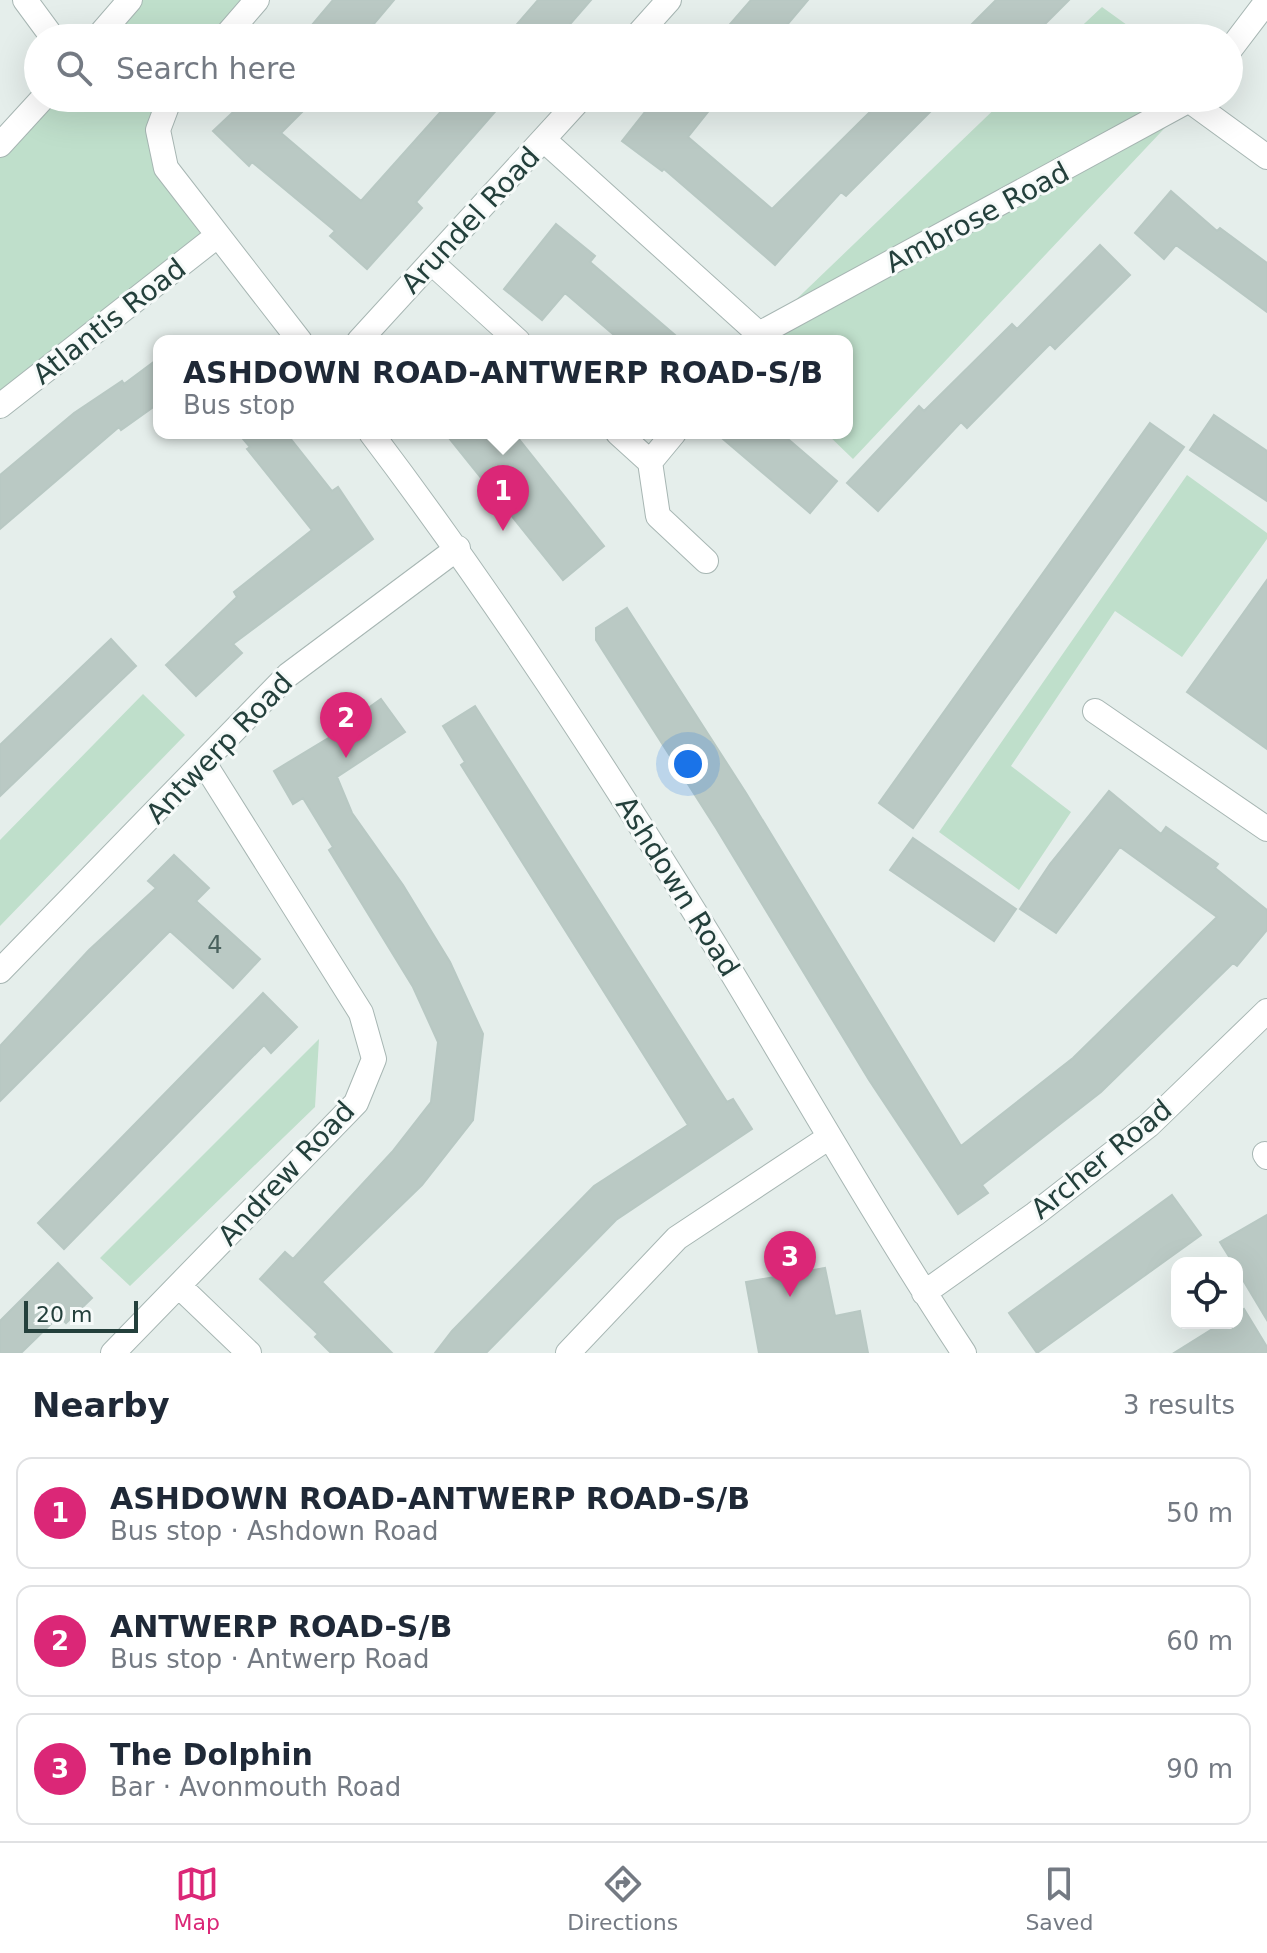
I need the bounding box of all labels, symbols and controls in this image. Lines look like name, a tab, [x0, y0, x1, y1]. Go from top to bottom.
search box	[24, 24, 1243, 112]
icon: search	[52, 46, 96, 90]
text: Search here	[116, 51, 296, 86]
street label: Arundel Road	[394, 140, 547, 300]
street label: Ambrose Road	[880, 155, 1075, 280]
street label: Atlantis Road	[26, 251, 192, 391]
popup	[153, 335, 853, 439]
text: ASHDOWN ROAD-ANTWERP ROAD-S/B	[183, 355, 823, 390]
text: Bus stop	[183, 390, 295, 420]
pin: 1	[477, 465, 529, 531]
street label: Antwerp Road	[139, 666, 299, 830]
pin: 2	[320, 692, 372, 758]
your location	[668, 744, 708, 784]
street label: Ashdown Road	[609, 790, 746, 982]
house number: 4	[207, 931, 223, 959]
street label: Archer Road	[1024, 1093, 1178, 1226]
street label: Andrew Road	[211, 1094, 361, 1252]
pin: 3	[764, 1231, 816, 1297]
map controls	[1171, 1257, 1243, 1329]
button: locate	[1171, 1257, 1243, 1329]
scale bar	[24, 1297, 138, 1333]
text: 20 m	[36, 1302, 92, 1327]
text: Nearby	[32, 1385, 170, 1425]
text: 3 results	[1123, 1390, 1235, 1420]
text: ASHDOWN ROAD-ANTWERP ROAD-S/B	[110, 1481, 750, 1516]
text: 1	[51, 1498, 69, 1528]
text: 50 m	[1166, 1498, 1233, 1528]
text: Bus stop · Ashdown Road	[110, 1516, 439, 1546]
text: ANTWERP ROAD-S/B	[110, 1609, 452, 1644]
text: 2	[51, 1626, 69, 1656]
text: 60 m	[1166, 1626, 1233, 1656]
text: Bus stop · Antwerp Road	[110, 1644, 430, 1674]
text: The Dolphin	[110, 1737, 313, 1772]
text: 3	[51, 1754, 69, 1784]
text: 90 m	[1166, 1754, 1233, 1784]
text: Bar · Avonmouth Road	[110, 1772, 401, 1802]
tab: Map	[174, 1862, 220, 1935]
tab: Directions	[567, 1862, 678, 1935]
tab: Saved	[1025, 1862, 1093, 1935]

